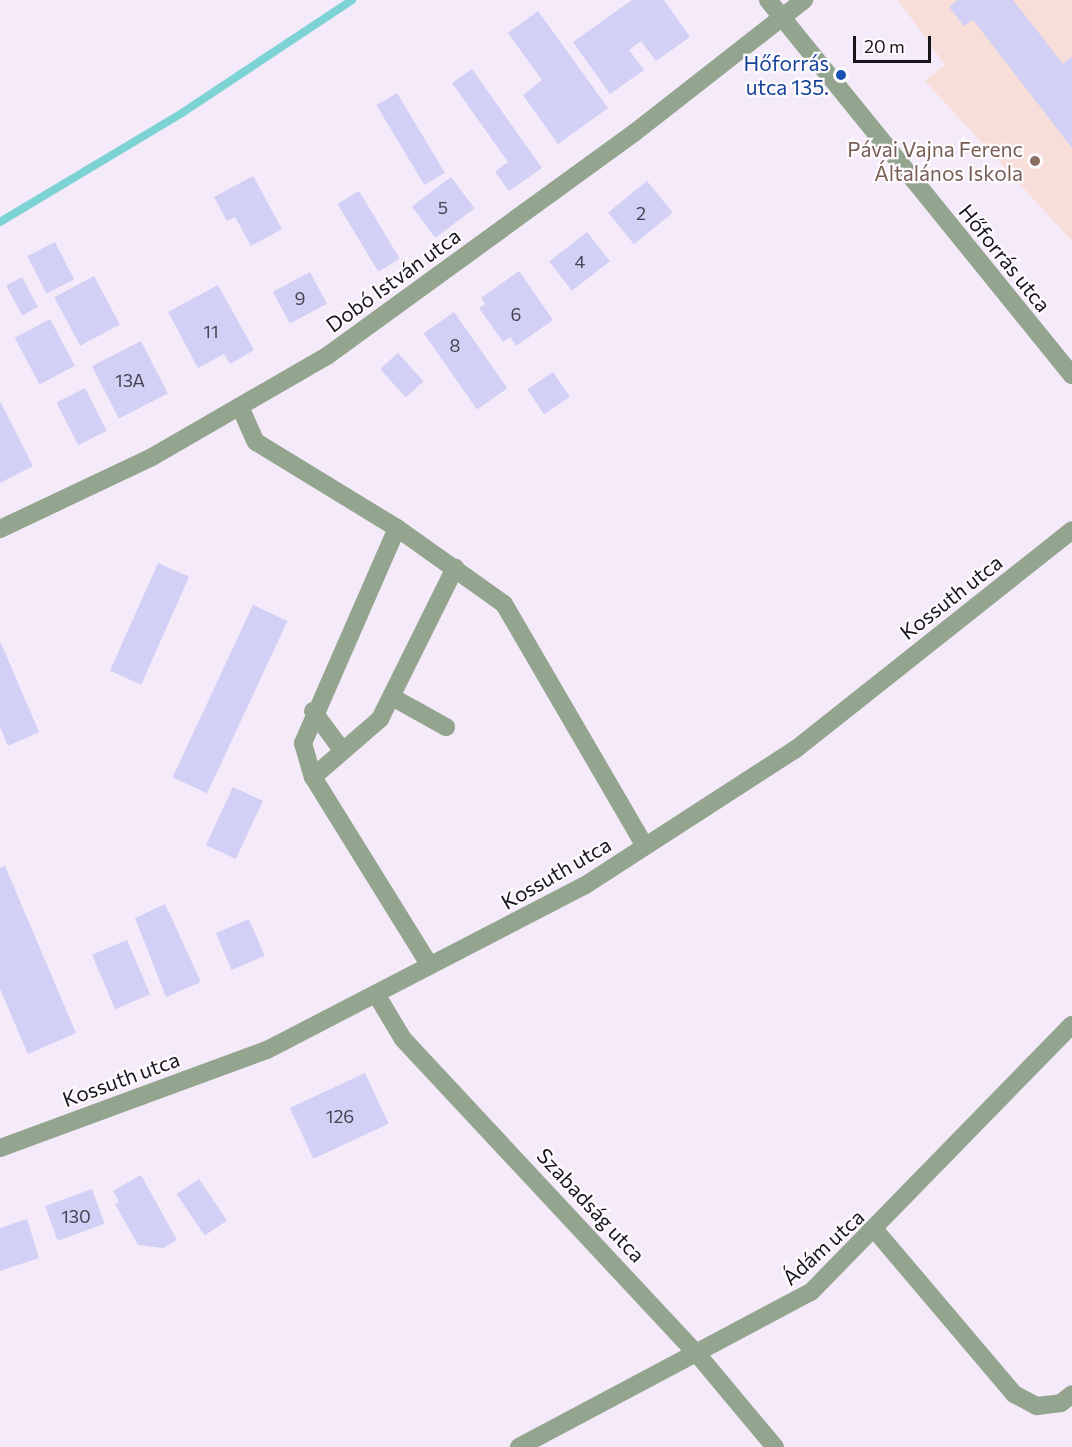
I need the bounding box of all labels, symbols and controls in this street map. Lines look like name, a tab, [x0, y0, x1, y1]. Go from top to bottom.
scale bar	[856, 24, 934, 62]
text: 20 m	[864, 35, 905, 57]
place label: Hőforrás utca 135.	[744, 50, 829, 100]
marker: Hőforrás utca 135.	[834, 68, 848, 82]
place label: Pávai Vajna Ferenc Általános Iskola	[847, 136, 1023, 186]
marker: Pávai Vajna Ferenc Általános Iskola	[1028, 154, 1042, 168]
house number: 5	[438, 196, 448, 218]
street label: Hőforrás utca	[954, 199, 1056, 317]
house number: 2	[636, 202, 646, 224]
street label: Dobó István utca	[321, 223, 465, 337]
house number: 4	[575, 250, 585, 272]
house number: 9	[295, 287, 305, 309]
house number: 6	[511, 303, 521, 325]
house number: 11	[203, 320, 219, 342]
house number: 8	[450, 334, 460, 356]
house number: 13A	[115, 369, 145, 391]
street label: Kossuth utca	[895, 549, 1007, 645]
street label: Kossuth utca	[497, 831, 615, 915]
street label: Kossuth utca	[59, 1046, 183, 1112]
house number: 126	[326, 1105, 354, 1127]
street label: Szabadság utca	[532, 1143, 650, 1267]
street label: Ádám utca	[777, 1204, 869, 1290]
house number: 130	[61, 1205, 91, 1227]

